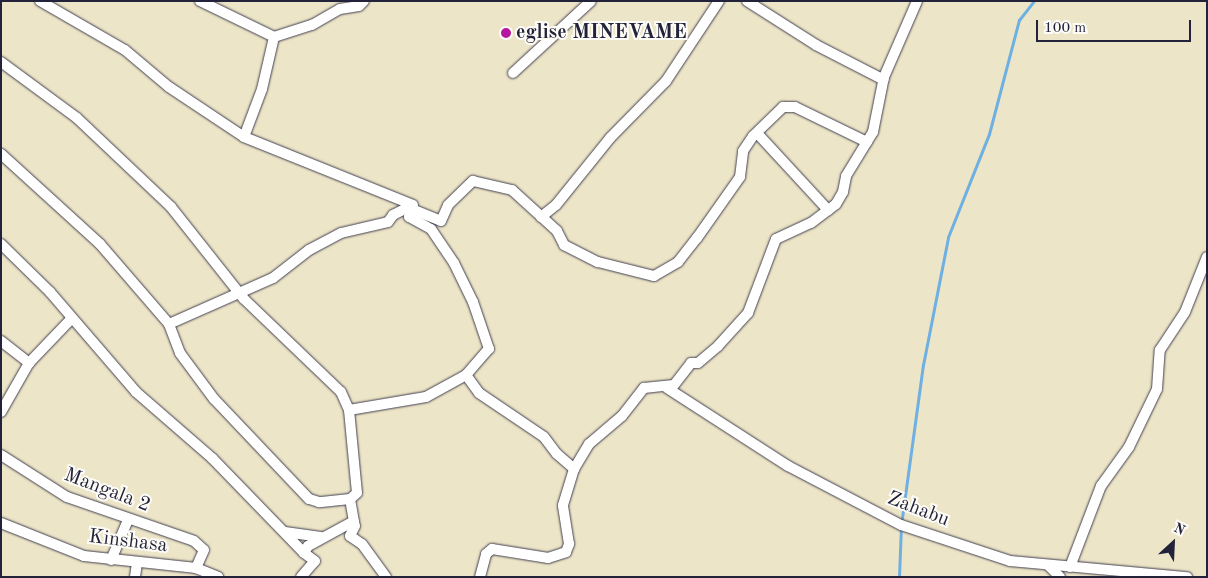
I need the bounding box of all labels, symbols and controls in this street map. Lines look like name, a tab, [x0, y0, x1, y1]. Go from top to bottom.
scale bar	[1038, 10, 1193, 42]
place label: eglise MINEVAME	[516, 21, 687, 45]
text: 100 m	[1044, 21, 1086, 36]
marker: eglise MINEVAME	[500, 27, 512, 39]
street label: Mangala 2	[60, 464, 154, 518]
street label: Zahabu	[884, 487, 952, 533]
north arrow	[1148, 518, 1198, 568]
text: N	[1172, 521, 1187, 538]
street label: Kinshasa	[87, 525, 169, 559]

